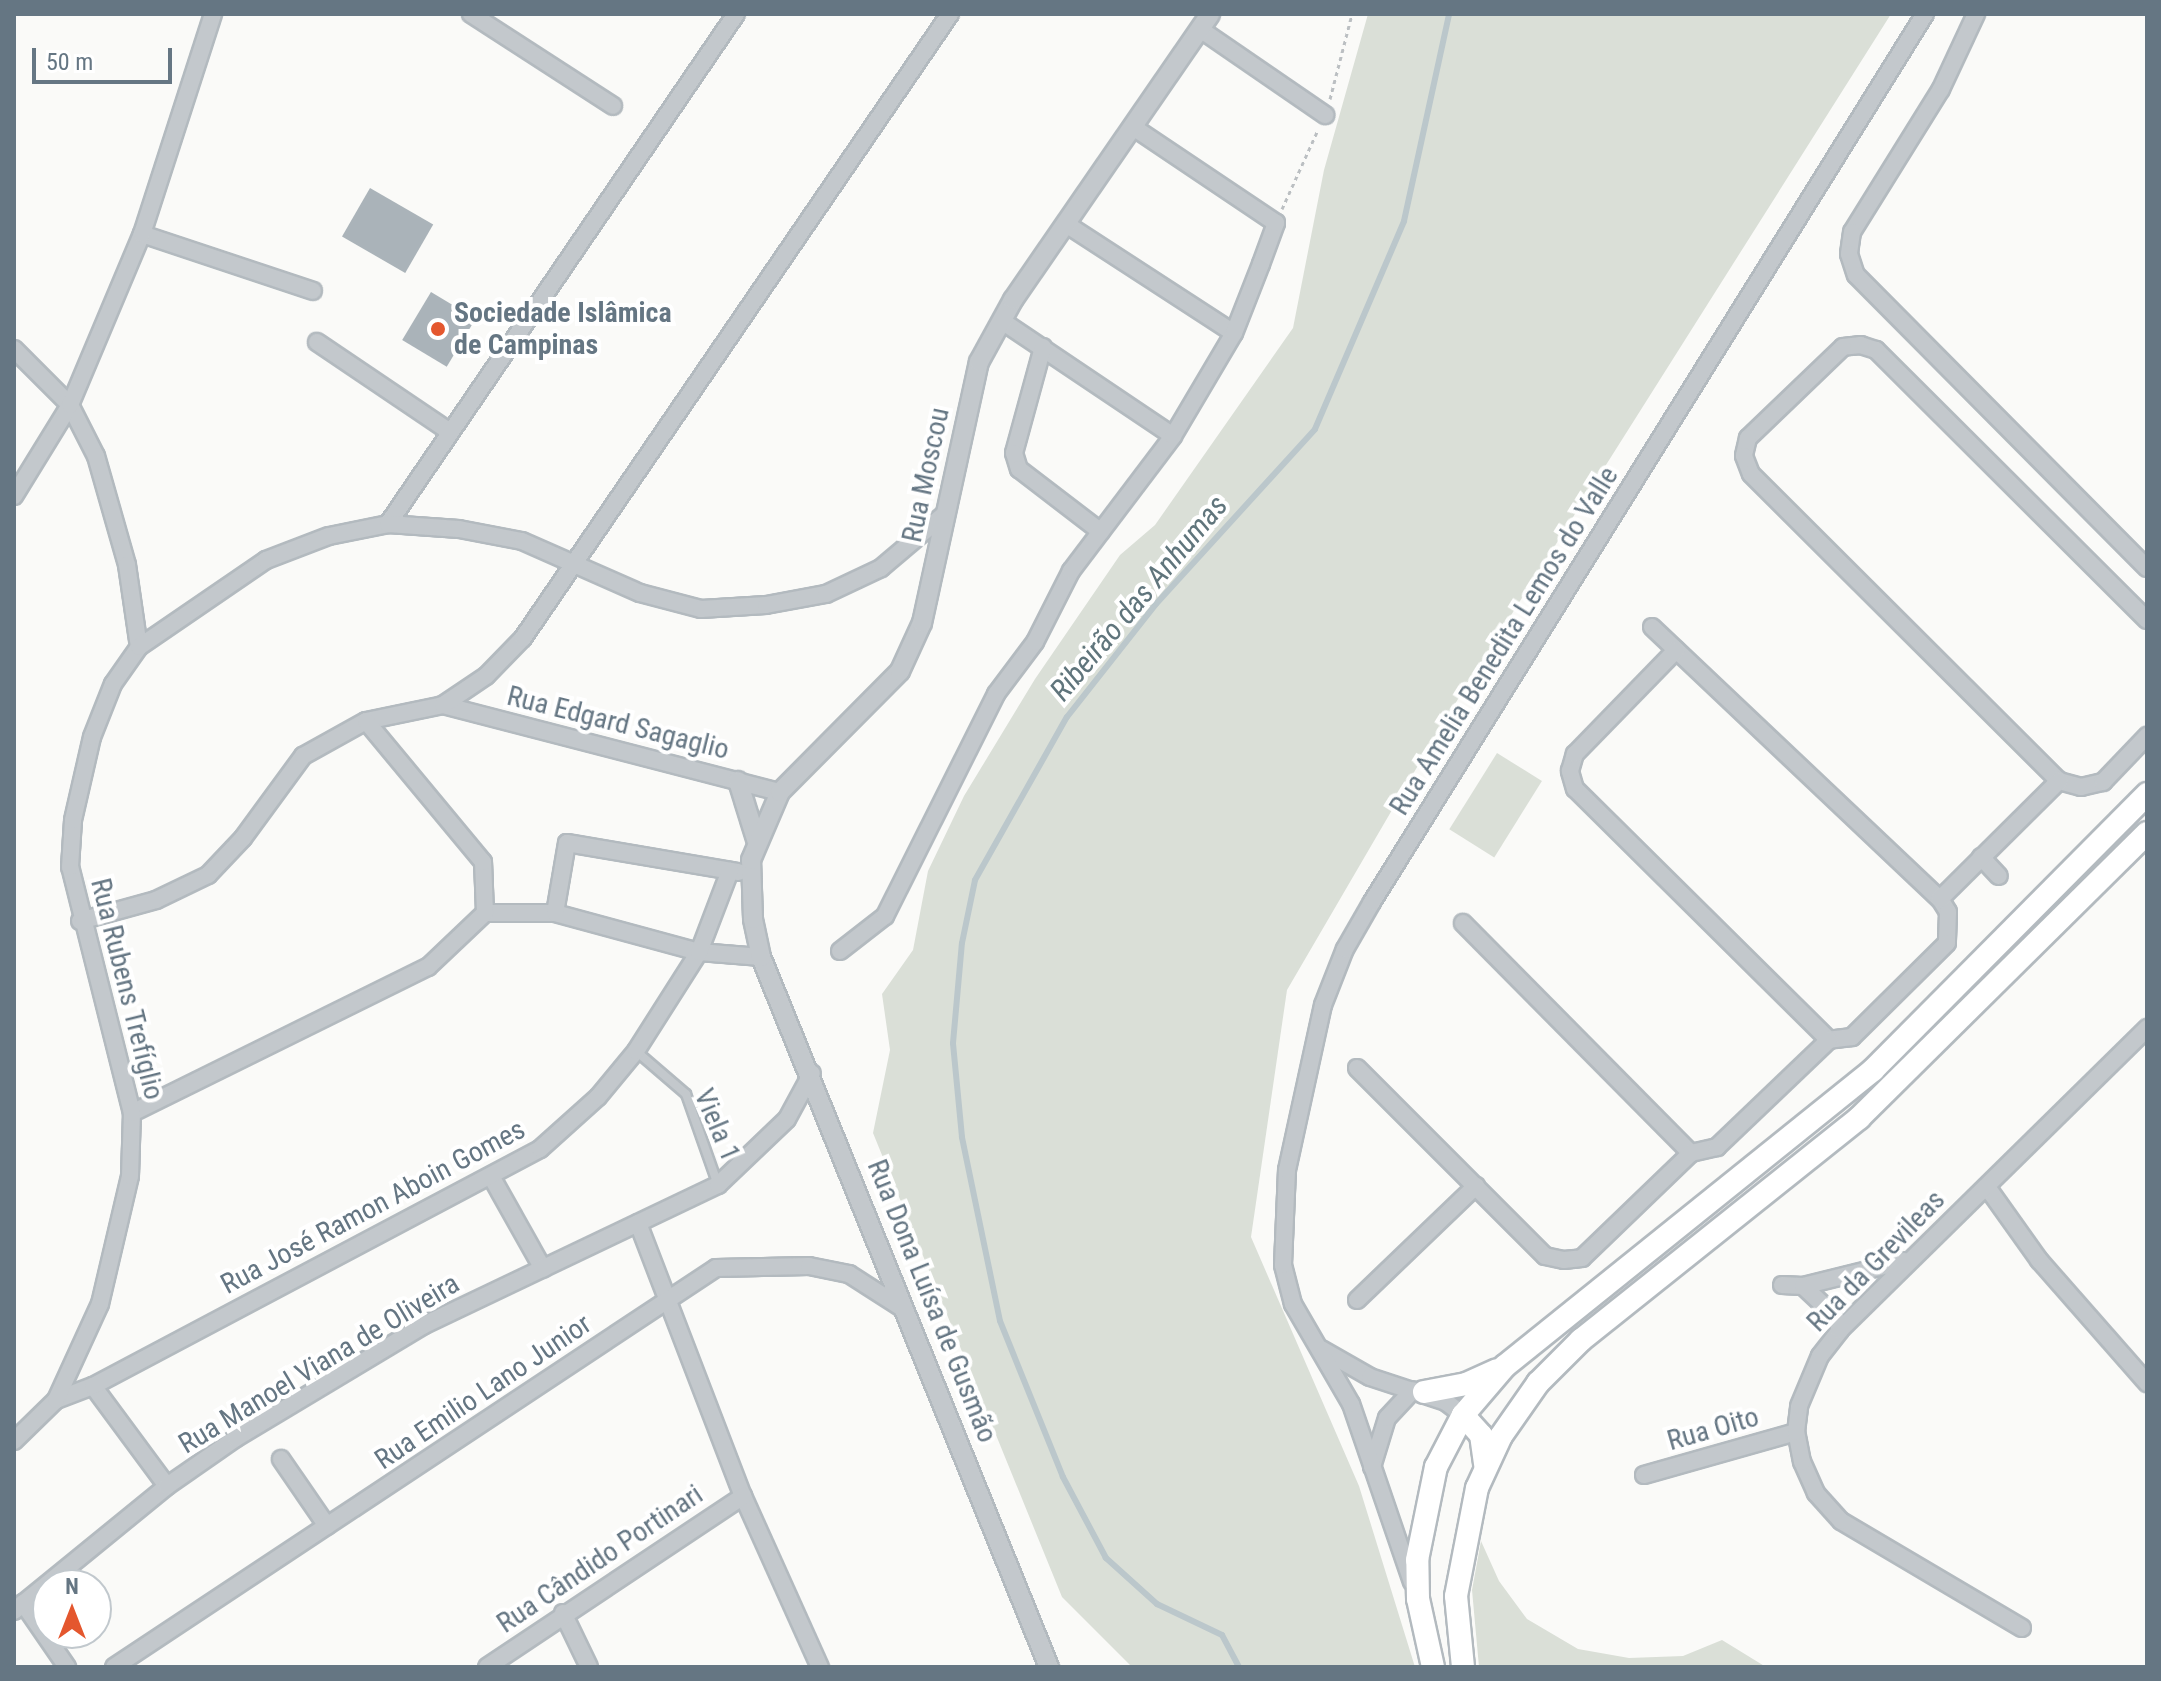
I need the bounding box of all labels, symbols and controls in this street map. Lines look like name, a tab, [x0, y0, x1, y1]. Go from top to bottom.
scale bar	[36, 32, 176, 82]
text: 50 m	[46, 48, 93, 76]
place label: Sociedade Islâmica de Campinas	[454, 296, 672, 362]
marker: Sociedade Islâmica de Campinas	[429, 320, 447, 338]
street label: Rua Moscou	[895, 405, 957, 545]
street label: Rua Amelia Benedita Lemos do Valle	[1383, 461, 1625, 821]
water label: Ribeirão das Anhumas	[1043, 488, 1235, 708]
street label: Rua Edgard Sagaglio	[504, 679, 732, 767]
street label: Rua Rubens Trefíglio	[83, 875, 171, 1103]
street label: Viela 1	[687, 1084, 747, 1166]
street label: Rua José Ramon Aboin Gomes	[215, 1112, 531, 1302]
street label: Rua Dona Luísa de Gusmão	[860, 1155, 1004, 1447]
street label: Rua da Grevileas	[1800, 1183, 1952, 1339]
street label: Rua Manoel Viana de Oliveira	[173, 1267, 465, 1461]
street label: Rua Emilio Lano Junior	[369, 1307, 597, 1477]
street label: Rua Oito	[1663, 1400, 1763, 1458]
street label: Rua Cândido Portinari	[491, 1478, 709, 1640]
north arrow	[32, 1569, 112, 1649]
text: N	[65, 1574, 79, 1599]

